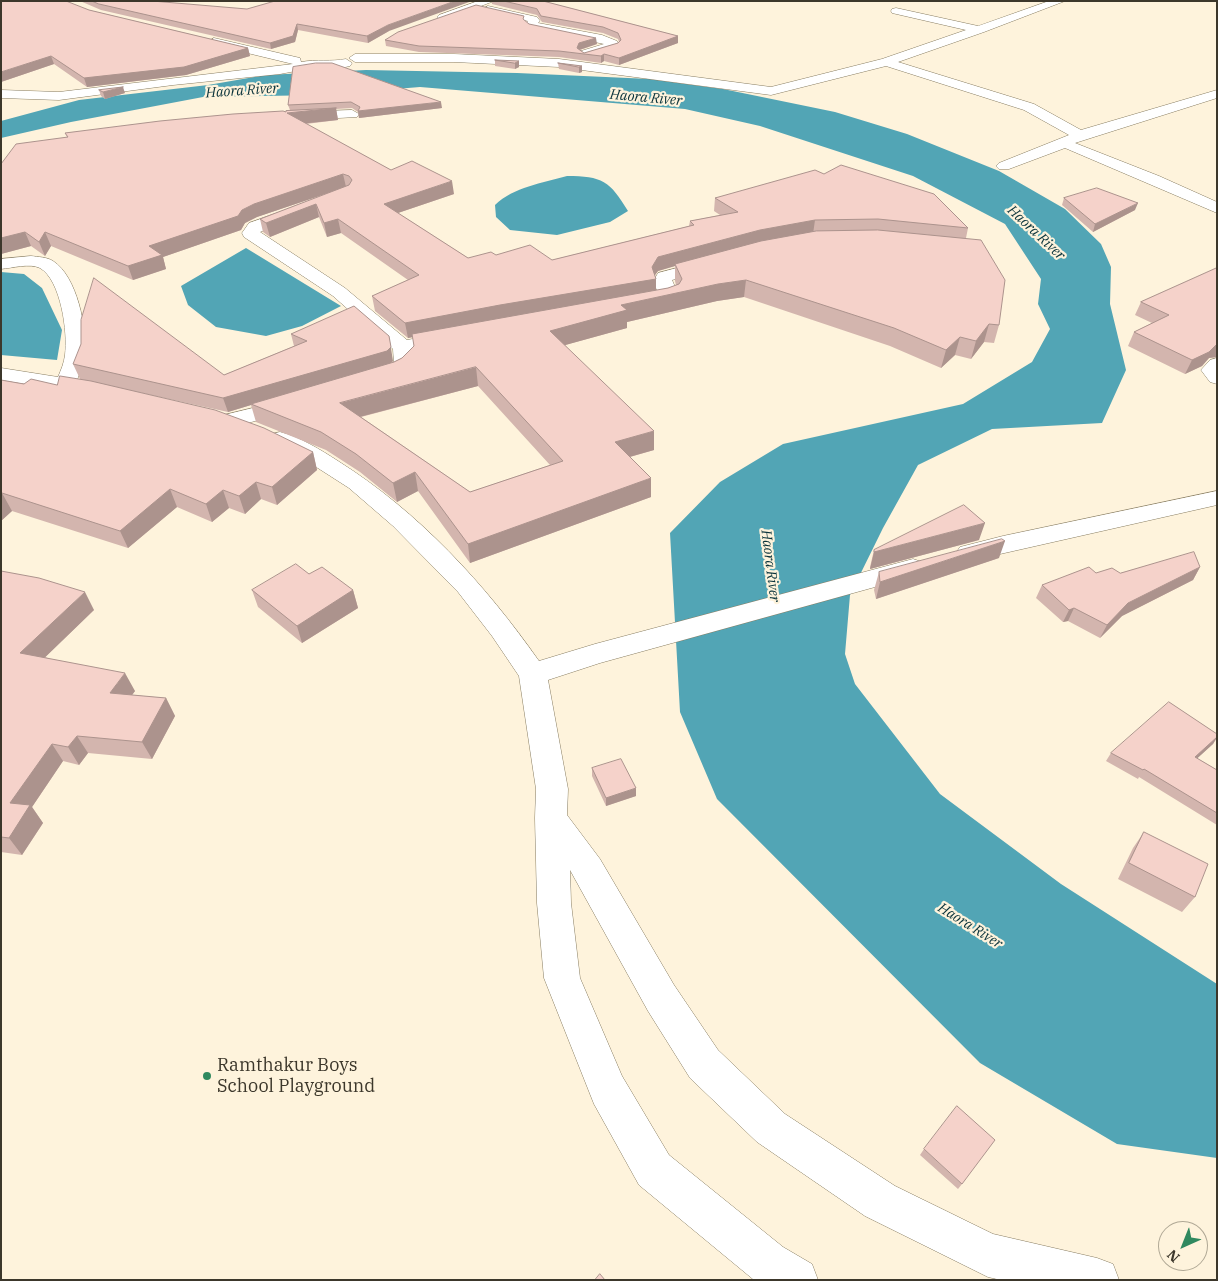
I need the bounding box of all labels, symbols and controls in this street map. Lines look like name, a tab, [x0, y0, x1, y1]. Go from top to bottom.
water label: Haora River	[205, 80, 279, 102]
water label: Haora River	[609, 86, 683, 110]
water label: Haora River	[1004, 202, 1068, 264]
water label: Haora River	[757, 529, 783, 603]
water label: Haora River	[935, 900, 1005, 952]
place label: Ramthakur Boys School Playground	[217, 1055, 375, 1098]
marker: Ramthakur Boys School Playground	[201, 1070, 213, 1082]
north arrow	[1158, 1221, 1208, 1271]
text: N	[1163, 1246, 1184, 1266]

